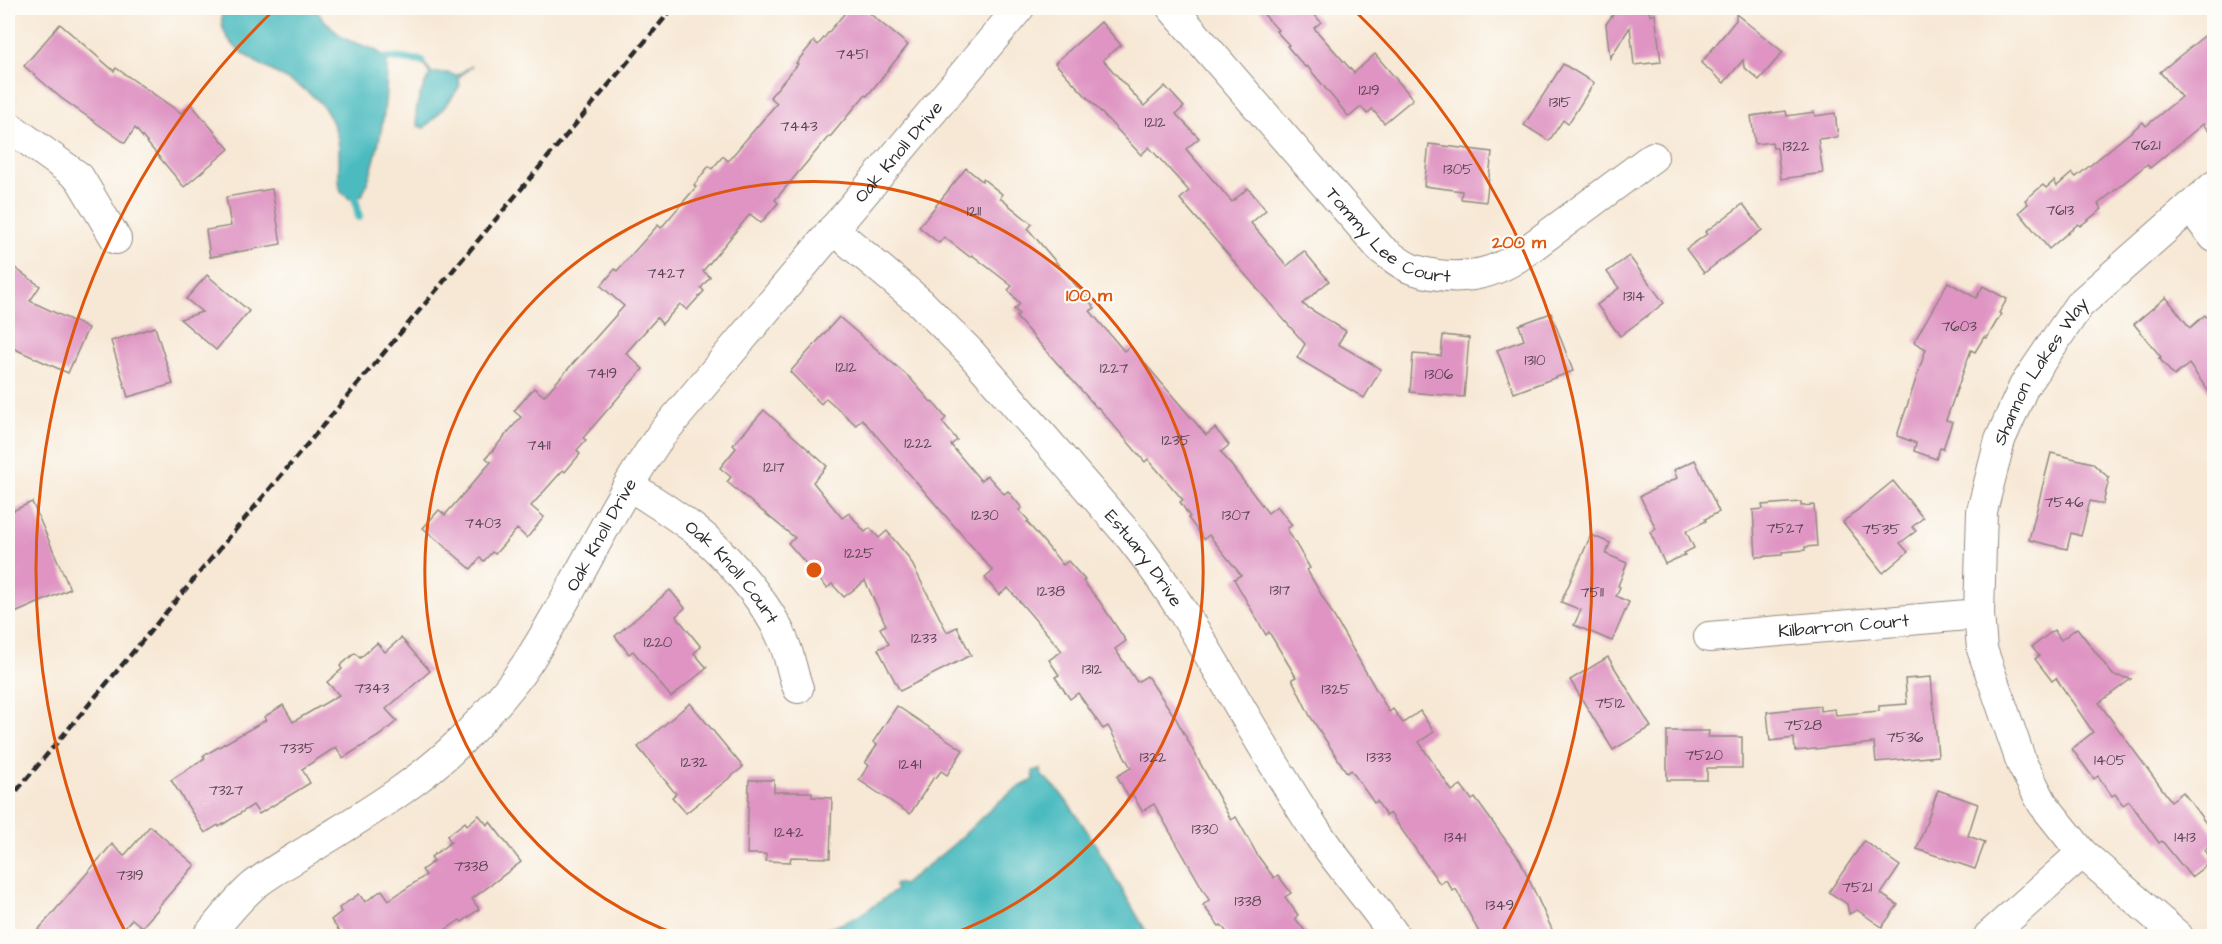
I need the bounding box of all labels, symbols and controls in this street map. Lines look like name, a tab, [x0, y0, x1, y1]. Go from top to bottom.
house number: 7451	[836, 44, 868, 65]
house number: 1219	[1359, 80, 1379, 101]
house number: 1315	[1549, 92, 1571, 113]
street label: Oak Knoll Drive	[849, 96, 949, 208]
house number: 1212	[1144, 112, 1166, 133]
house number: 7443	[780, 116, 818, 137]
house number: 7621	[2131, 135, 2161, 156]
house number: 1322	[1783, 136, 1810, 157]
house number: 1305	[1443, 159, 1473, 180]
street label: Tommy Lee Court	[1320, 182, 1452, 289]
house number: 7613	[2046, 200, 2074, 221]
house number: 1211	[967, 201, 981, 222]
text: 200 m	[1491, 230, 1547, 255]
house number: 7427	[647, 263, 685, 284]
text: 100 m	[1066, 283, 1113, 308]
house number: 1314	[1623, 286, 1645, 307]
street label: Shannon Lakes Way	[1987, 291, 2094, 449]
house number: 7603	[1941, 316, 1977, 337]
house number: 1310	[1525, 350, 1546, 371]
house number: 1212	[835, 357, 857, 378]
house number: 1227	[1100, 358, 1128, 379]
house number: 7419	[587, 363, 617, 384]
house number: 1306	[1425, 364, 1454, 385]
house number: 1235	[1162, 430, 1191, 451]
house number: 1222	[904, 433, 932, 454]
house number: 7411	[527, 435, 551, 456]
house number: 1217	[763, 457, 785, 478]
street label: Oak Knoll Drive	[560, 473, 643, 596]
house number: 7546	[2044, 492, 2084, 513]
street label: Estuary Drive	[1099, 504, 1188, 612]
house number: 1230	[971, 505, 999, 526]
house number: 1307	[1222, 505, 1250, 526]
house number: 7403	[465, 513, 502, 534]
street label: Oak Knoll Court	[680, 514, 785, 629]
house number: 7527	[1766, 518, 1804, 539]
house number: 7535	[1862, 519, 1900, 540]
house number: 1225	[844, 543, 874, 564]
centre of rings	[804, 560, 824, 580]
house number: 1317	[1270, 580, 1290, 601]
house number: 1238	[1037, 581, 1065, 602]
house number: 7511	[1580, 582, 1604, 603]
street label: Kilbarron Court	[1777, 608, 1911, 644]
house number: 1233	[911, 628, 937, 649]
house number: 1220	[644, 632, 673, 653]
house number: 1312	[1082, 659, 1102, 680]
house number: 7343	[355, 678, 390, 699]
house number: 1325	[1322, 679, 1351, 700]
house number: 7512	[1595, 693, 1626, 714]
house number: 7528	[1784, 715, 1822, 736]
house number: 7536	[1887, 727, 1924, 748]
house number: 7335	[279, 738, 315, 759]
house number: 7520	[1685, 745, 1723, 766]
house number: 1322	[1140, 747, 1167, 768]
house number: 1333	[1367, 747, 1392, 768]
house number: 1405	[2094, 750, 2126, 771]
house number: 1232	[681, 752, 708, 773]
house number: 1241	[899, 754, 921, 775]
house number: 7327	[209, 780, 243, 801]
house number: 1330	[1192, 819, 1219, 840]
house number: 1242	[774, 822, 804, 843]
house number: 1341	[1444, 827, 1466, 848]
house number: 1413	[2174, 827, 2196, 848]
house number: 7338	[454, 856, 488, 877]
house number: 7319	[116, 865, 144, 886]
house number: 7521	[1842, 877, 1872, 898]
house number: 1338	[1235, 891, 1262, 912]
house number: 1349	[1486, 895, 1514, 916]

